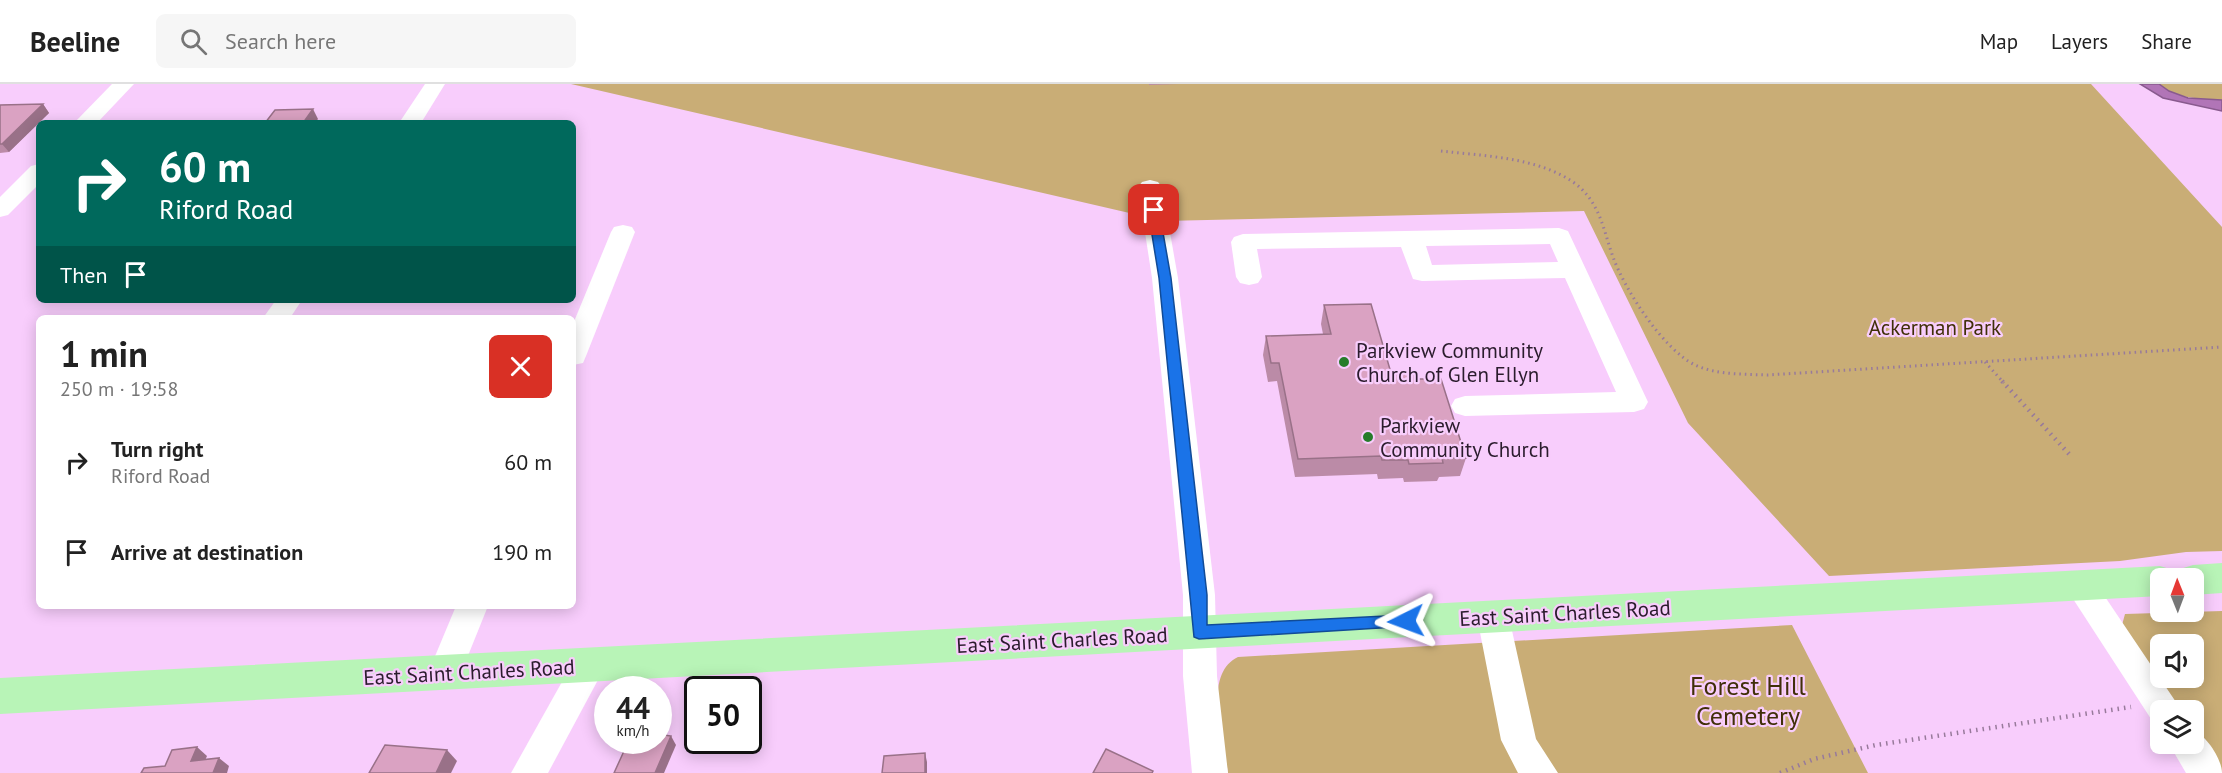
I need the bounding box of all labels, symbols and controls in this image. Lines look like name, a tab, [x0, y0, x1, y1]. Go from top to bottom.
search box	[156, 14, 576, 68]
text: Beeline	[30, 23, 120, 60]
icon: search	[177, 25, 210, 58]
text: Search here	[225, 27, 336, 55]
text: Map	[1980, 28, 2018, 55]
text: Layers	[2051, 28, 2108, 55]
text: Share	[2141, 28, 2192, 55]
text: 60 m	[159, 139, 251, 194]
icon: right	[60, 144, 138, 222]
pin	[1128, 184, 1179, 235]
text: Riford Road	[159, 192, 293, 226]
icon: arrive	[1137, 193, 1170, 226]
icon: arrive	[119, 258, 152, 291]
text: Then	[60, 261, 107, 289]
park label: Ackerman Park	[1869, 314, 2001, 341]
text: 1 min	[60, 330, 148, 377]
button: close	[489, 335, 552, 398]
place label: Parkview Community Church of Glen Ellyn	[1356, 337, 1543, 388]
marker: Parkview Community Church of Glen Ellyn	[1337, 355, 1351, 369]
text: 250 m · 19:58	[60, 376, 178, 402]
place label: Parkview Community Church	[1380, 412, 1550, 463]
marker: Parkview Community Church	[1361, 430, 1375, 444]
text: Turn right	[111, 435, 203, 463]
icon: right	[60, 446, 93, 479]
text: 60 m	[504, 448, 552, 476]
text: Riford Road	[111, 463, 210, 489]
icon: arrive	[60, 536, 93, 569]
text: Arrive at destination	[111, 538, 303, 566]
text: 190 m	[492, 538, 552, 566]
north arrow	[2150, 568, 2204, 622]
map controls	[2150, 568, 2204, 754]
position arrow	[1374, 589, 1438, 653]
street label: East Saint Charles Road	[1459, 594, 1671, 632]
street label: East Saint Charles Road	[956, 621, 1168, 659]
button: sound	[2150, 634, 2204, 688]
street label: East Saint Charles Road	[363, 653, 575, 691]
park label: Forest Hill Cemetery	[1690, 669, 1806, 732]
speed limit sign: 50	[684, 676, 762, 754]
text: 44	[616, 688, 650, 727]
button: layers	[2150, 700, 2204, 754]
text: km/h	[617, 721, 649, 740]

